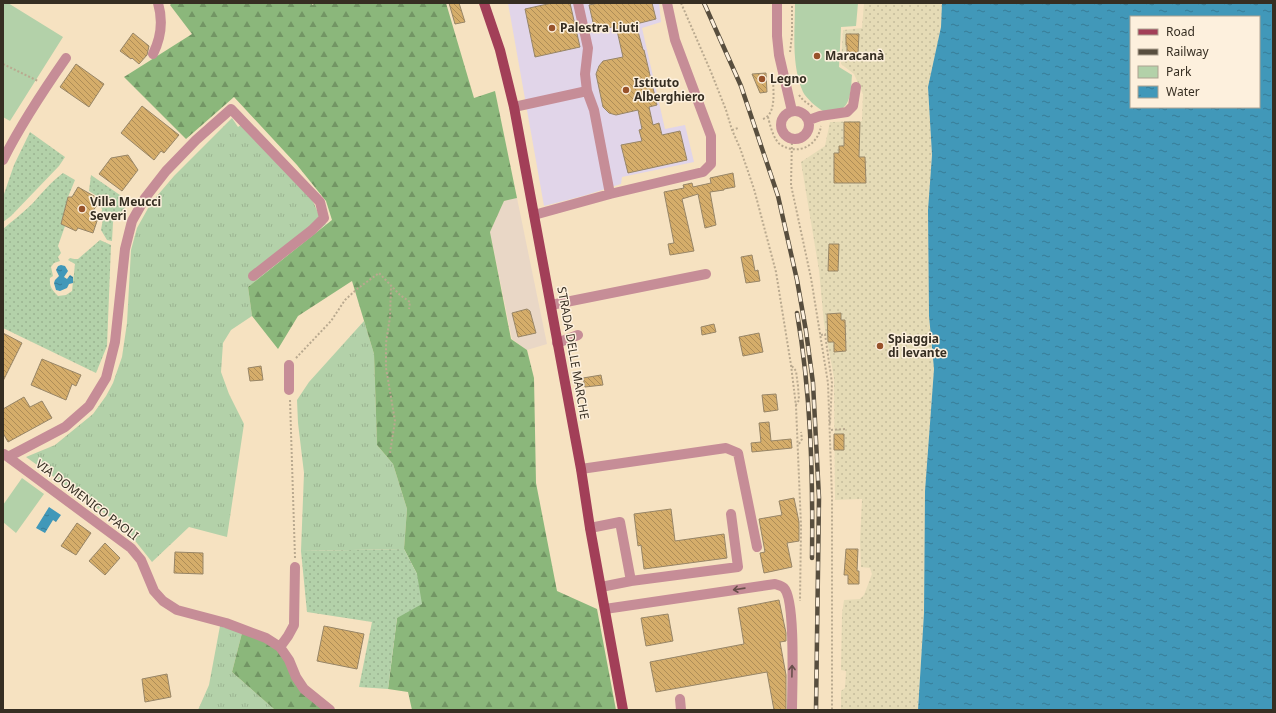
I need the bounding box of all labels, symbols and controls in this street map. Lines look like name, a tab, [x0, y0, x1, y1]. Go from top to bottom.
legend	[1130, 16, 1260, 108]
place label: Palestra Liuti	[560, 19, 639, 36]
marker: Palestra Liuti	[547, 23, 557, 33]
text: Road	[1166, 23, 1195, 40]
text: Railway	[1166, 43, 1210, 60]
place label: Maracanà	[825, 47, 884, 64]
marker: Maracanà	[812, 51, 822, 61]
text: Park	[1166, 63, 1192, 80]
place label: Legno	[770, 70, 807, 87]
place label: Istituto Alberghiero	[634, 74, 705, 105]
marker: Legno	[757, 74, 767, 84]
text: Water	[1166, 83, 1200, 100]
marker: Istituto Alberghiero	[621, 85, 631, 95]
place label: Villa Meucci Severi	[90, 193, 161, 224]
marker: Villa Meucci Severi	[77, 204, 87, 214]
street label: STRADA DELLE MARCHE	[553, 285, 594, 421]
place label: Spiaggia di levante	[888, 330, 947, 361]
marker: Spiaggia di levante	[875, 341, 885, 351]
street label: VIA DOMENICO PAOLI	[32, 455, 142, 544]
one-way arrow	[733, 586, 746, 594]
one-way arrow	[789, 665, 796, 678]

